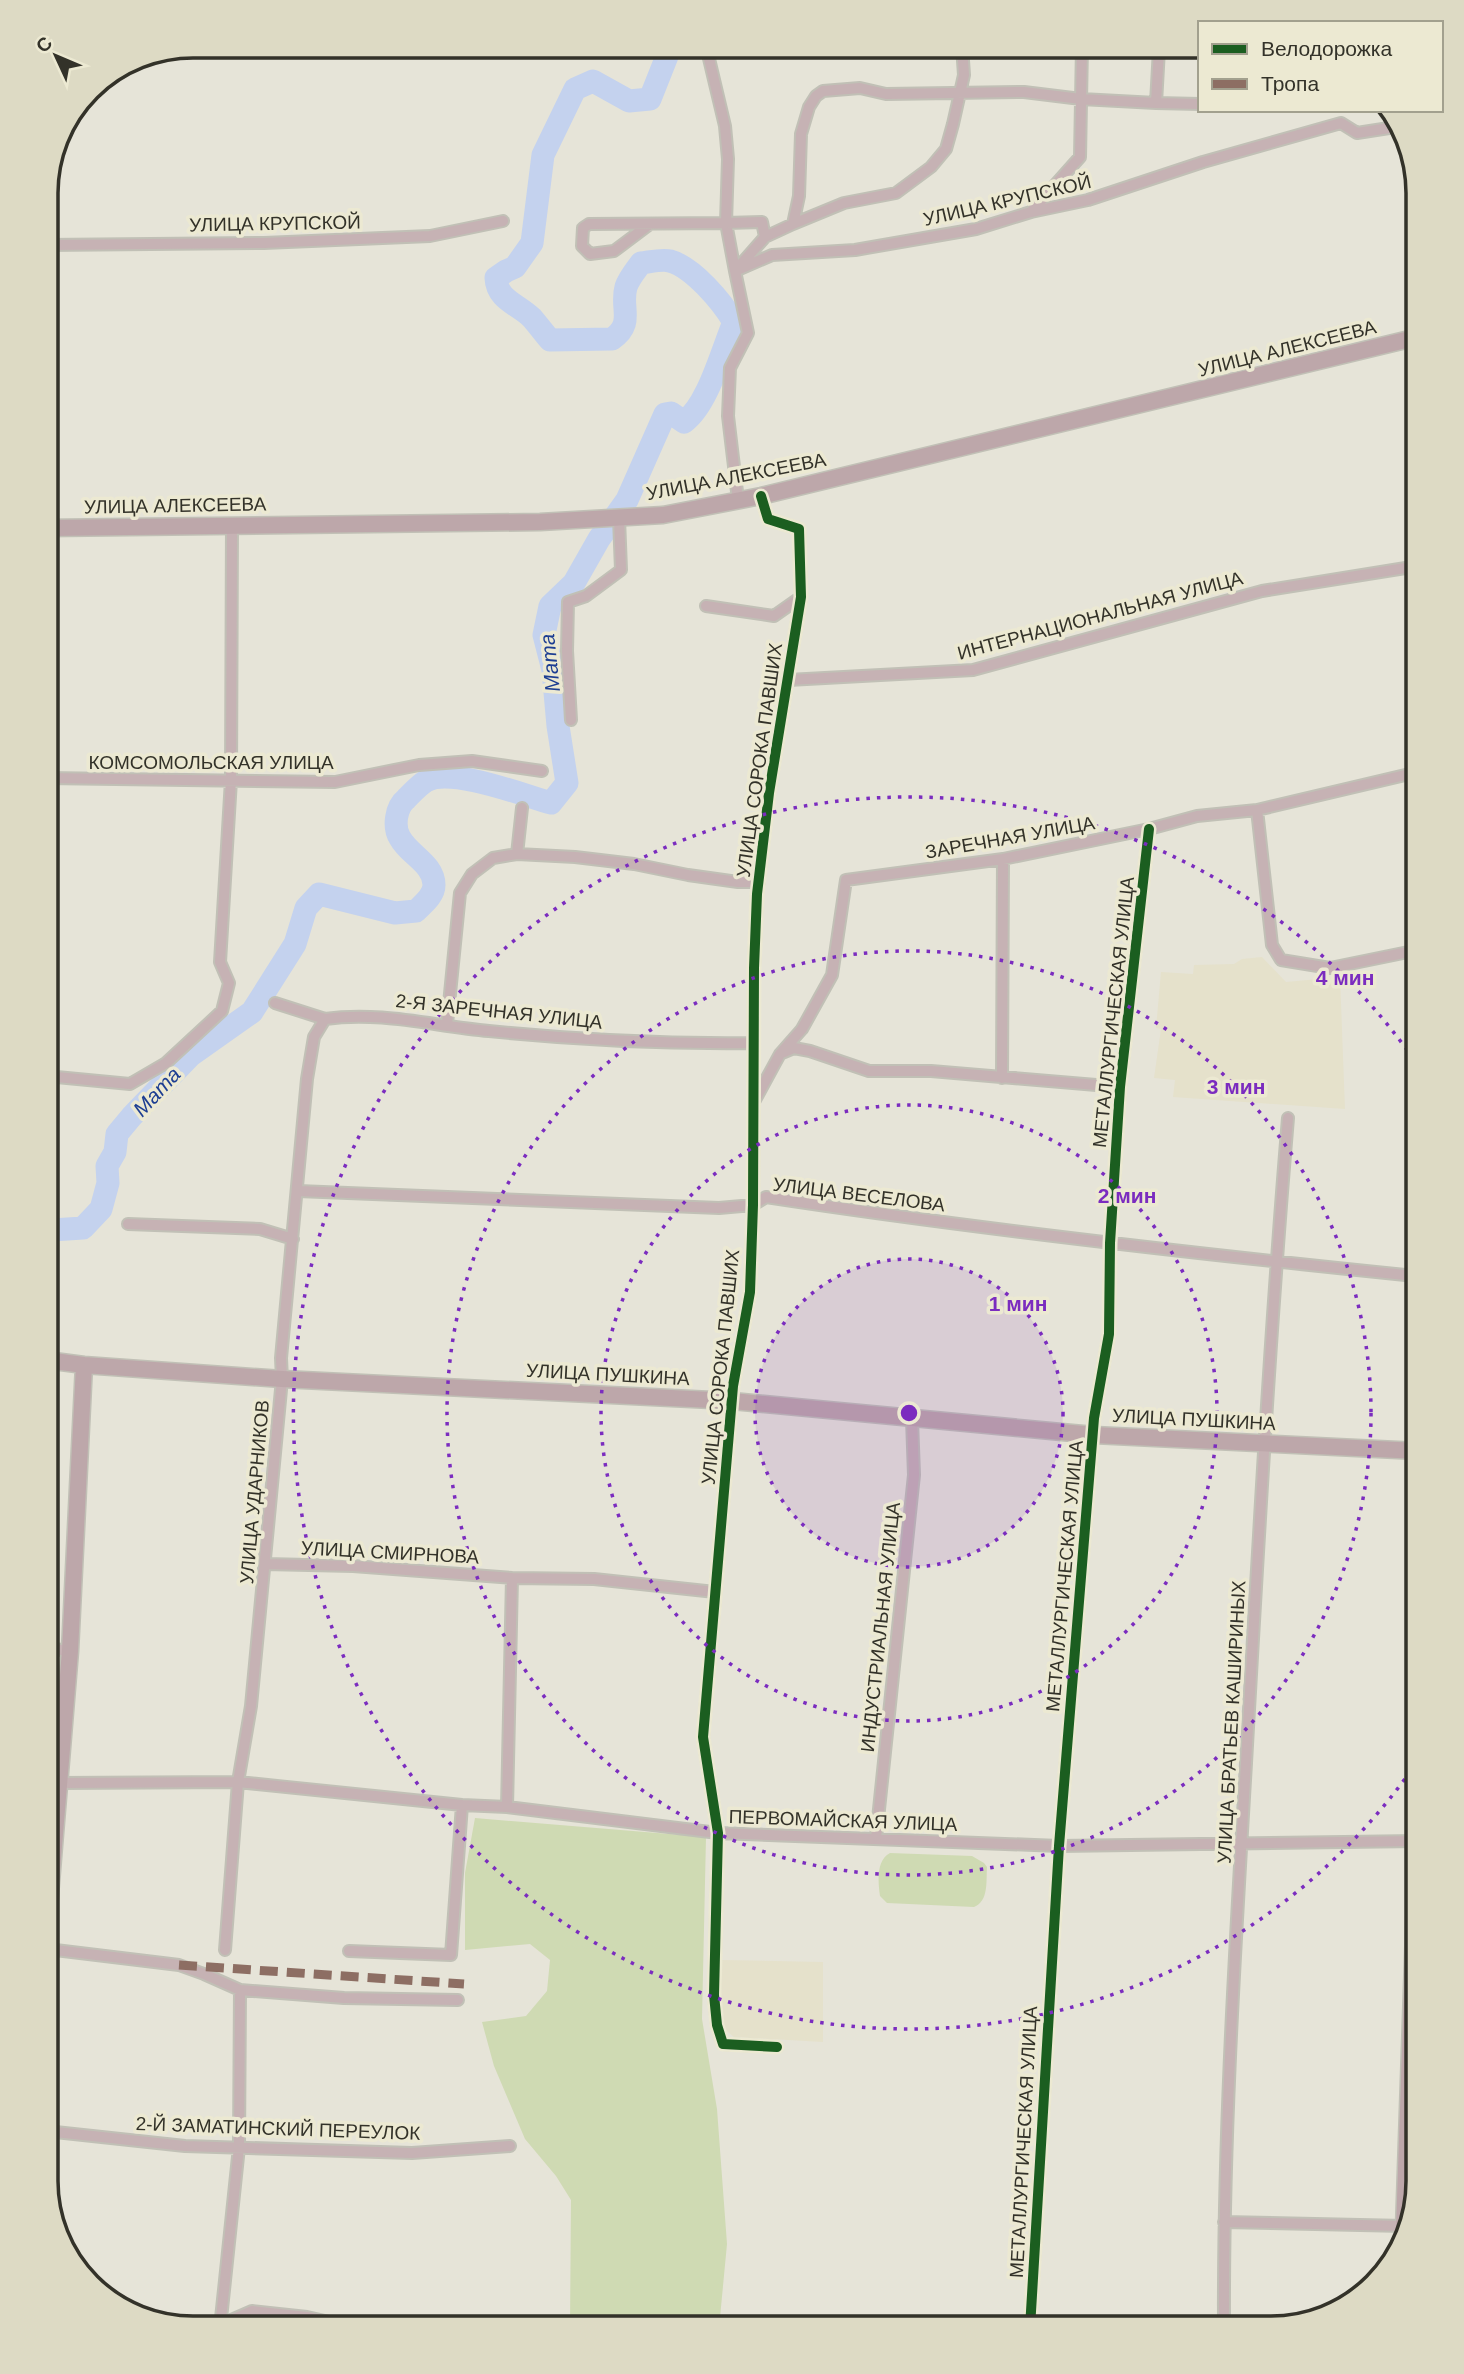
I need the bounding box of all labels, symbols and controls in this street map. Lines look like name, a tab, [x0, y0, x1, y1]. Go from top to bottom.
north arrow	[21, 21, 91, 91]
legend	[1198, 21, 1443, 112]
text: С	[32, 32, 57, 57]
text: Велодорожка	[1261, 37, 1392, 60]
text: Тропа	[1261, 72, 1319, 95]
street label: УЛИЦА КРУПСКОЙ	[921, 171, 1093, 230]
street label: УЛИЦА КРУПСКОЙ	[189, 212, 361, 235]
street label: УЛИЦА АЛЕКСЕЕВА	[1196, 316, 1378, 381]
street label: УЛИЦА АЛЕКСЕЕВА	[645, 449, 828, 504]
street label: УЛИЦА АЛЕКСЕЕВА	[84, 493, 267, 518]
street label: ИНТЕРНАЦИОНАЛЬНАЯ УЛИЦА	[955, 567, 1245, 664]
water label: Мата	[535, 633, 564, 693]
street label: УЛИЦА СОРОКА ПАВШИХ	[733, 641, 786, 879]
street label: КОМСОМОЛЬСКАЯ УЛИЦА	[88, 752, 334, 773]
street label: ЗАРЕЧНАЯ УЛИЦА	[924, 812, 1097, 863]
street label: МЕТАЛЛУРГИЧЕСКАЯ УЛИЦА	[1089, 875, 1138, 1149]
text: 4 мин	[1316, 966, 1374, 989]
street label: 2-Я ЗАРЕЧНАЯ УЛИЦА	[395, 990, 604, 1033]
water label: Мата	[128, 1062, 185, 1121]
text: 3 мин	[1207, 1075, 1265, 1098]
street label: УЛИЦА ВЕСЕЛОВА	[772, 1174, 947, 1216]
text: 2 мин	[1098, 1184, 1156, 1207]
street label: УЛИЦА СОРОКА ПАВШИХ	[698, 1248, 743, 1486]
text: 1 мин	[989, 1292, 1047, 1315]
street label: УЛИЦА ПУШКИНА	[526, 1360, 691, 1389]
street label: УЛИЦА УДАРНИКОВ	[236, 1399, 273, 1585]
centre of rings	[897, 1401, 921, 1425]
street label: УЛИЦА ПУШКИНА	[1112, 1405, 1277, 1434]
street label: МЕТАЛЛУРГИЧЕСКАЯ УЛИЦА	[1042, 1439, 1087, 1713]
street label: ИНДУСТРИАЛЬНАЯ УЛИЦА	[857, 1501, 904, 1753]
street label: УЛИЦА СМИРНОВА	[300, 1537, 480, 1568]
street label: УЛИЦА БРАТЬЕВ КАШИРИНЫХ	[1214, 1580, 1249, 1864]
street label: ПЕРВОМАЙСКАЯ УЛИЦА	[728, 1806, 958, 1835]
street label: МЕТАЛЛУРГИЧЕСКАЯ УЛИЦА	[1006, 2005, 1041, 2279]
street label: 2-Й ЗАМАТИНСКИЙ ПЕРЕУЛОК	[135, 2113, 421, 2144]

